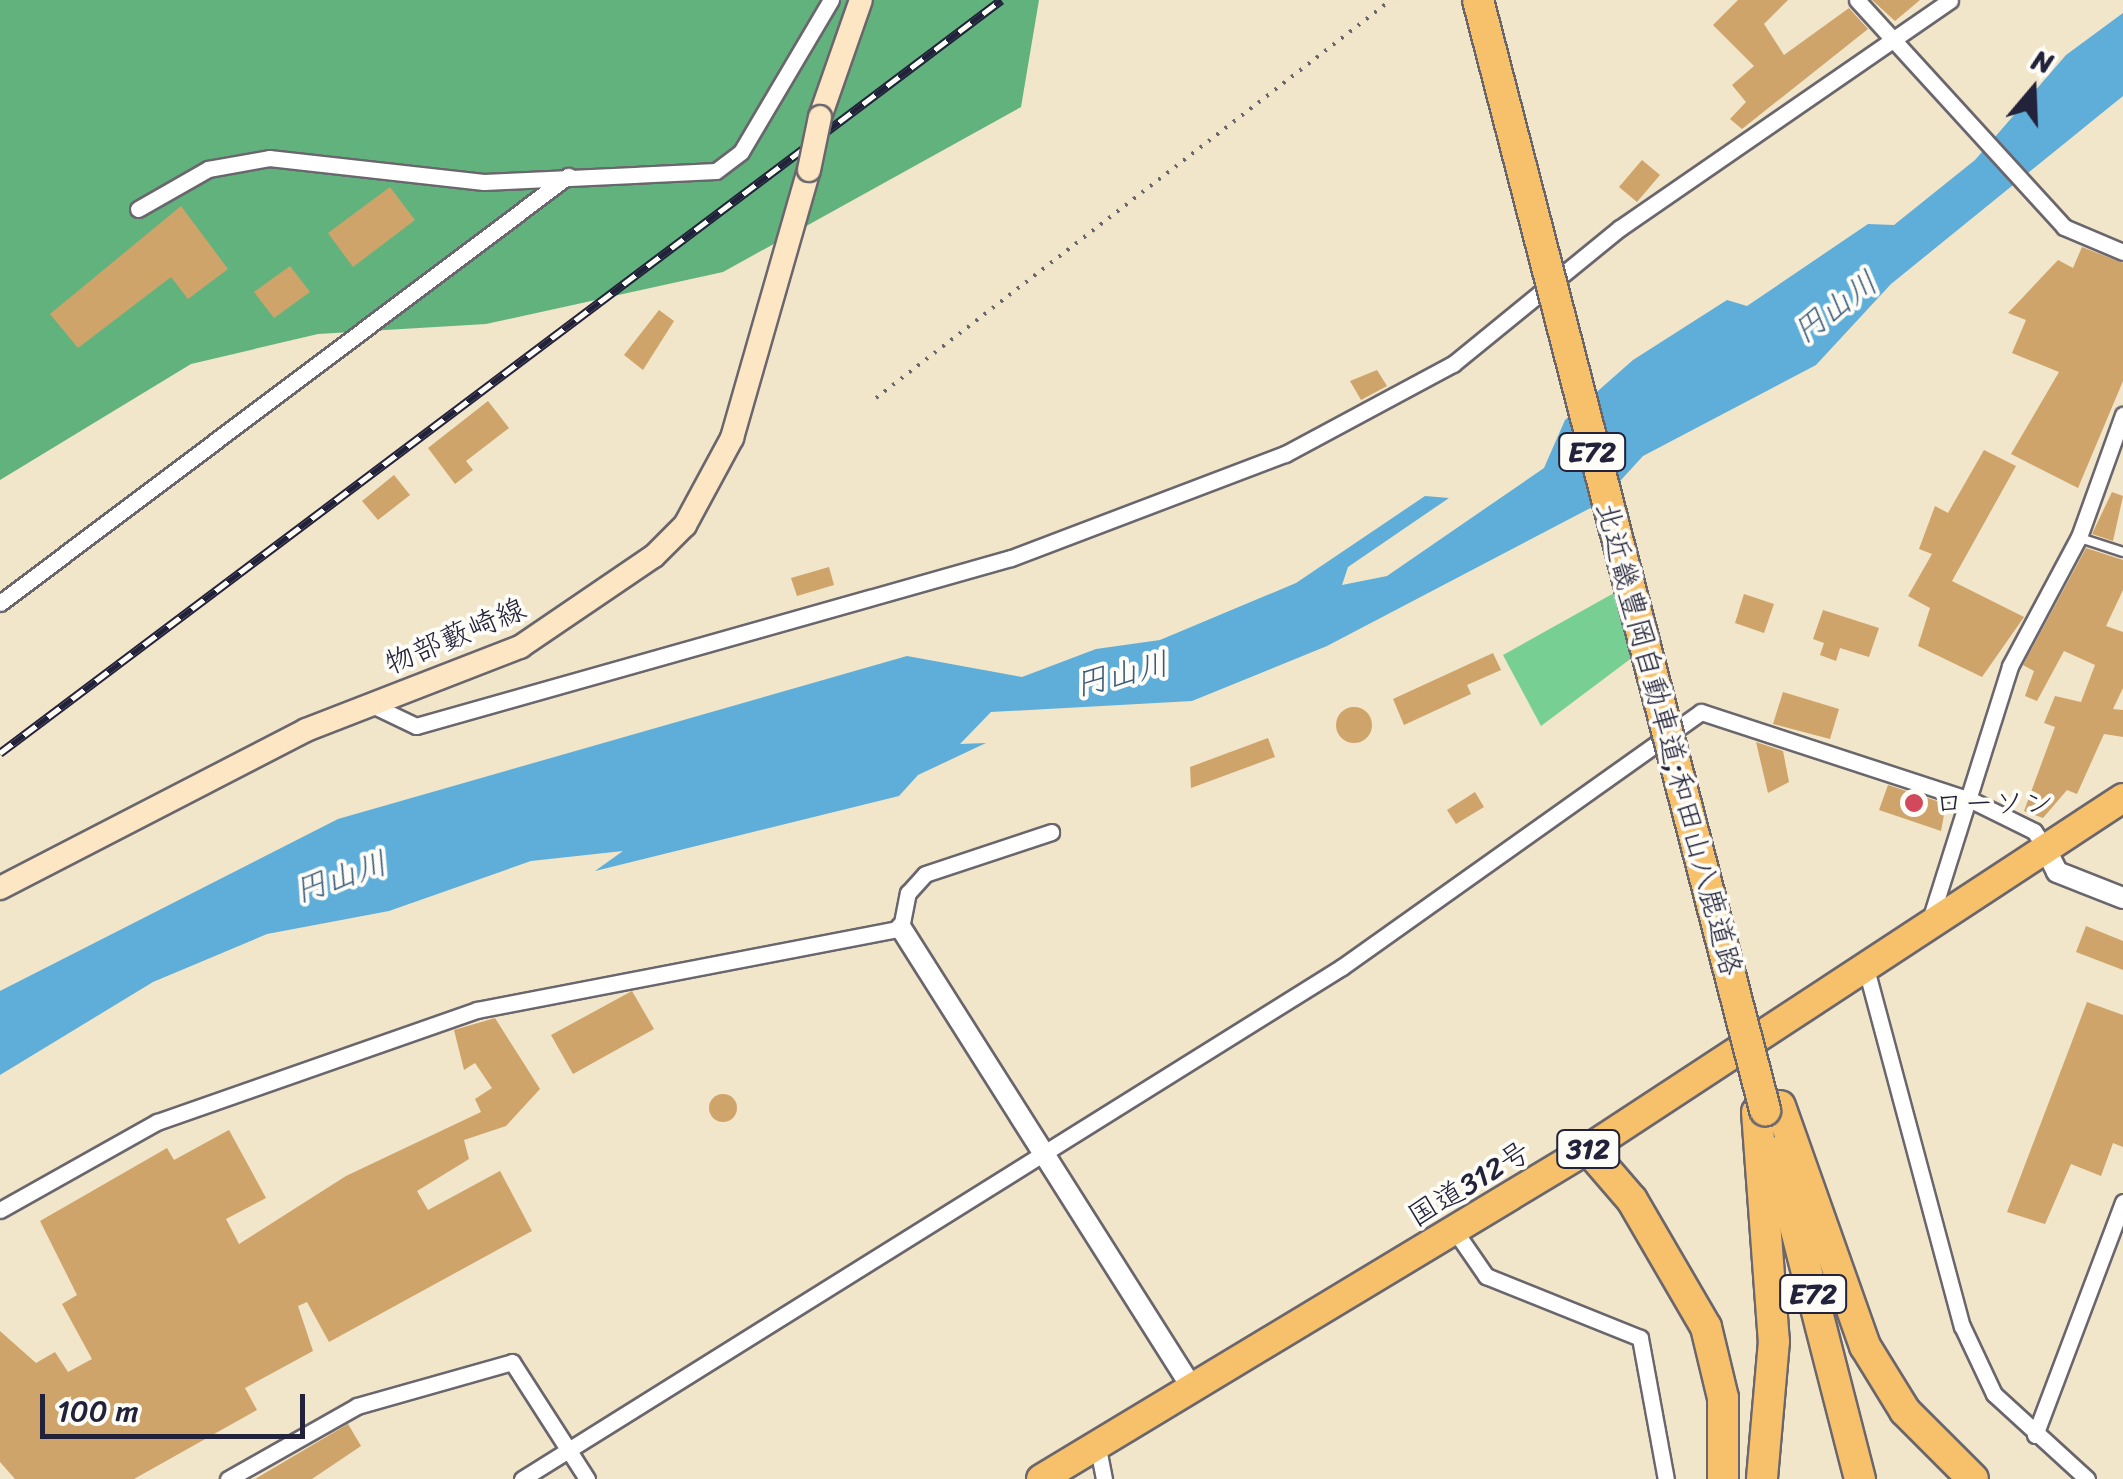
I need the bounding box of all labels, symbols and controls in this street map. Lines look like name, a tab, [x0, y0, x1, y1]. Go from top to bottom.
text: N	[2026, 35, 2060, 87]
north arrow	[1983, 40, 2083, 140]
water label: 円山川	[1786, 264, 1886, 352]
road number: E72	[1557, 429, 1627, 475]
street label: 北近畿豊岡自動車道;和田山八鹿道路	[1588, 498, 1750, 980]
street label: 物部藪崎線	[379, 590, 531, 682]
water label: 円山川	[1071, 645, 1173, 705]
place label: ローソン	[1934, 785, 2054, 821]
marker: ローソン	[1903, 792, 1925, 814]
water label: 円山川	[289, 844, 393, 912]
road number: 312	[1556, 1126, 1620, 1172]
street label: 国道312号	[1401, 1133, 1537, 1235]
road number: E72	[1778, 1271, 1848, 1317]
scale bar	[45, 1374, 310, 1436]
text: 100 m	[57, 1384, 139, 1438]

